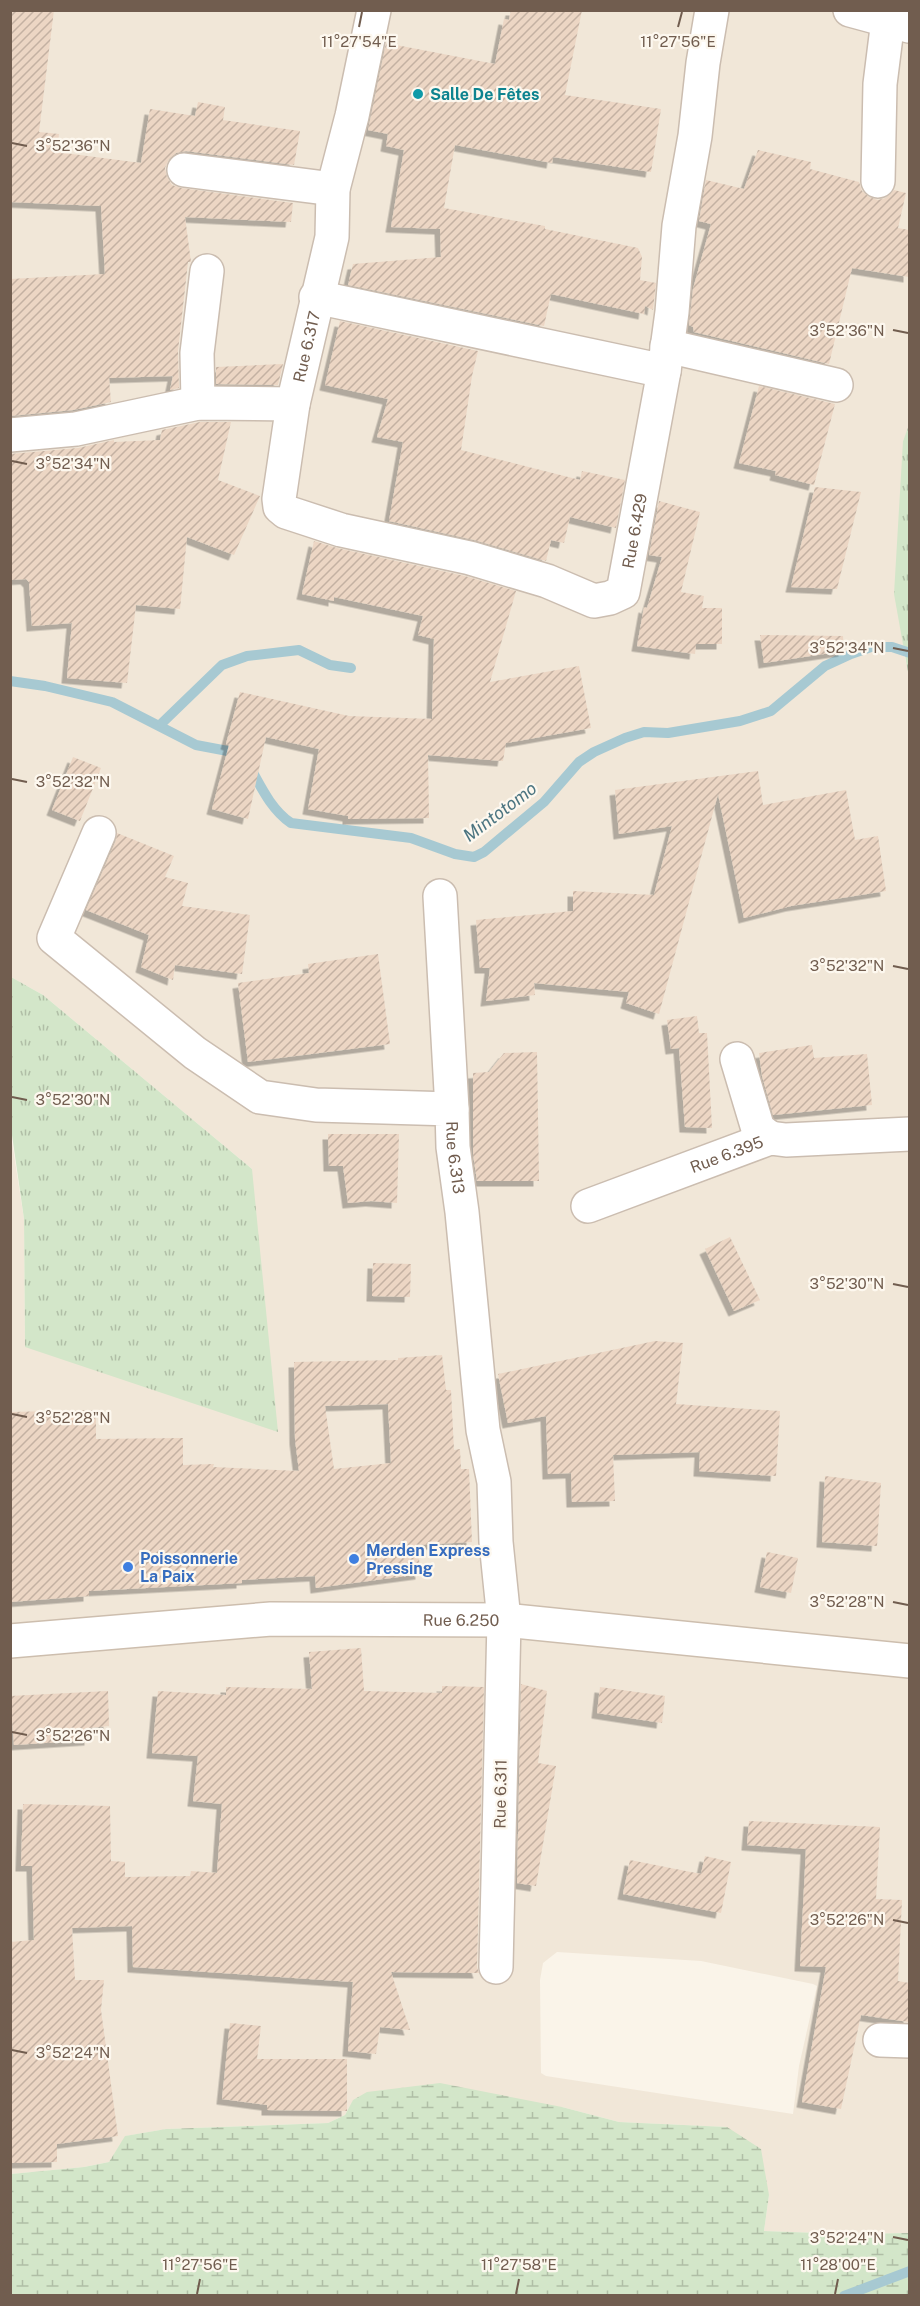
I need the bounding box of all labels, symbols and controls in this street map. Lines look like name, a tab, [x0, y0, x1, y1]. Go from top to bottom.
text: 11°27'54"E	[321, 33, 397, 50]
text: 11°27'56"E	[640, 33, 716, 50]
place label: Salle De Fêtes	[430, 85, 539, 104]
marker: Salle De Fêtes	[411, 87, 425, 101]
text: 3°52'36"N	[35, 137, 111, 154]
street label: Rue 6.317	[289, 309, 324, 384]
text: 3°52'36"N	[809, 322, 885, 339]
text: 3°52'34"N	[35, 455, 111, 472]
street label: Rue 6.429	[619, 492, 651, 570]
text: 3°52'34"N	[809, 639, 885, 656]
text: 3°52'32"N	[36, 773, 110, 790]
water label: Mintotomo	[459, 777, 541, 846]
text: 3°52'32"N	[810, 957, 884, 974]
text: 3°52'30"N	[36, 1091, 110, 1108]
street label: Rue 6.313	[442, 1121, 468, 1195]
street label: Rue 6.395	[688, 1132, 766, 1177]
text: 3°52'30"N	[810, 1275, 884, 1292]
text: 3°52'28"N	[35, 1409, 111, 1426]
place label: Merden Express Pressing	[366, 1541, 490, 1578]
place label: Poissonnerie La Paix	[140, 1549, 238, 1586]
marker: Merden Express Pressing	[347, 1552, 361, 1566]
marker: Poissonnerie La Paix	[121, 1560, 135, 1574]
text: 3°52'28"N	[809, 1593, 885, 1610]
street label: Rue 6.250	[423, 1611, 499, 1630]
text: 3°52'26"N	[36, 1727, 110, 1744]
street label: Rue 6.311	[490, 1759, 511, 1829]
text: 3°52'26"N	[810, 1911, 884, 1928]
text: 3°52'24"N	[36, 2044, 110, 2061]
text: 3°52'24"N	[810, 2229, 884, 2246]
text: 11°27'56"E	[162, 2256, 238, 2273]
text: 11°27'58"E	[481, 2256, 557, 2273]
text: 11°28'00"E	[800, 2256, 876, 2273]

